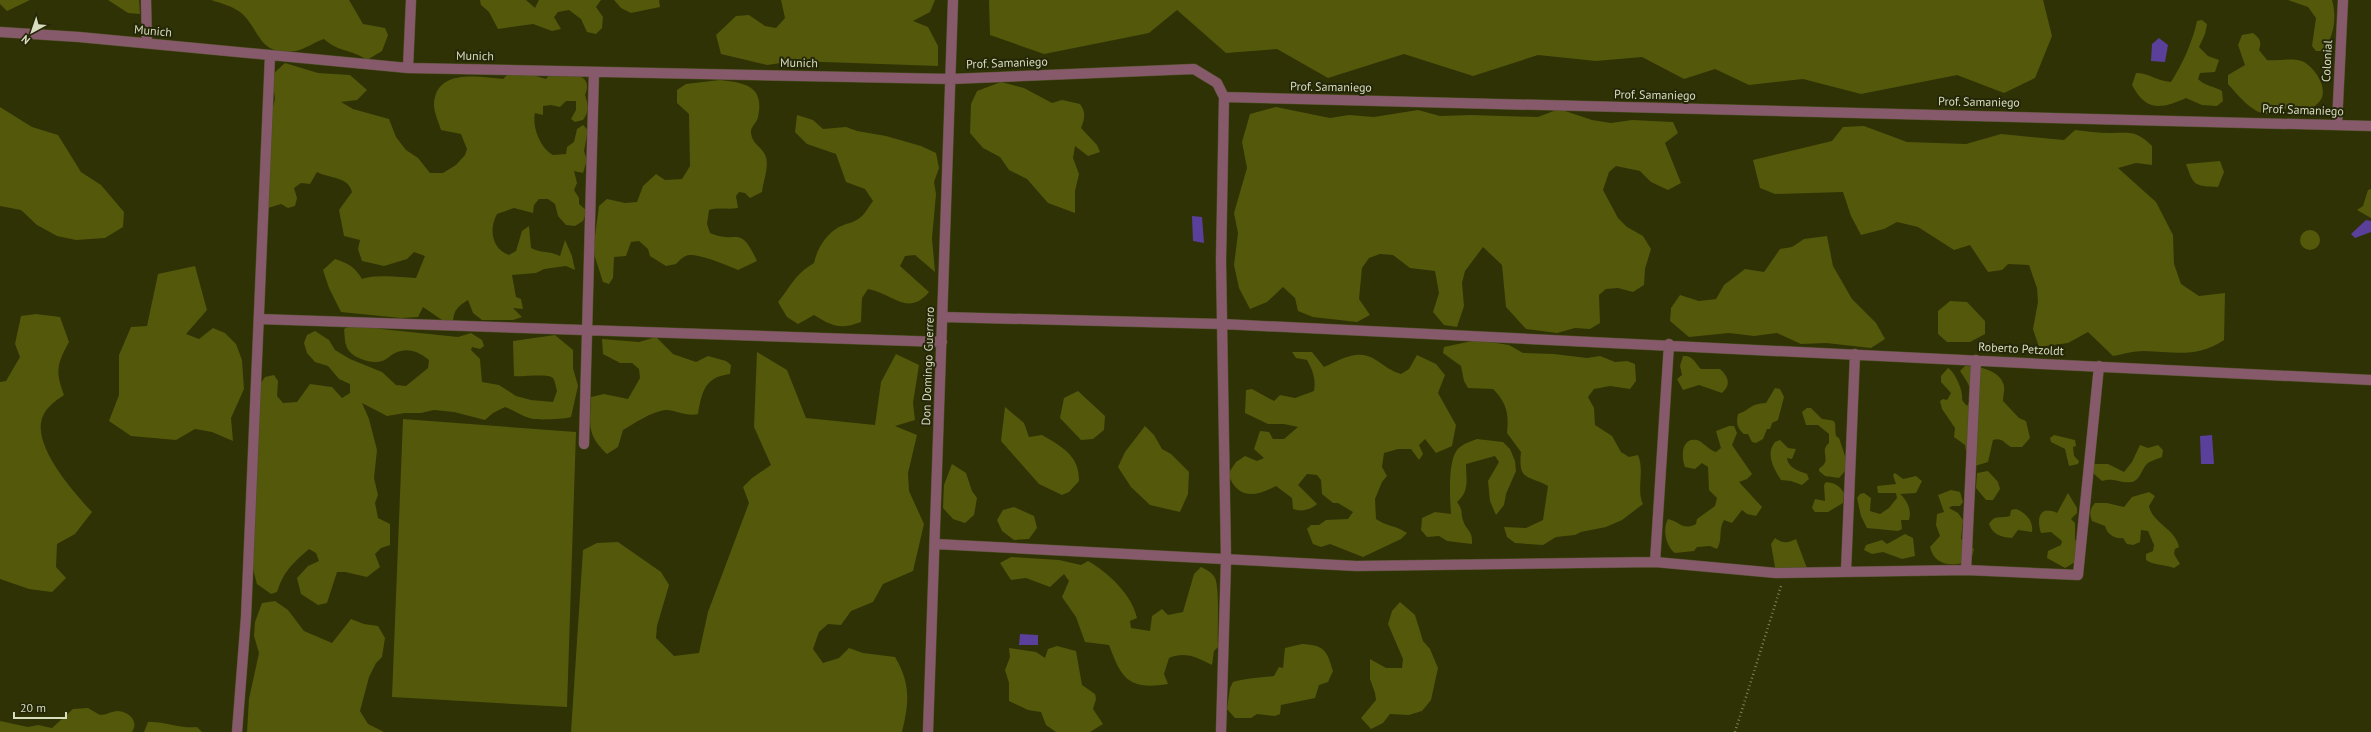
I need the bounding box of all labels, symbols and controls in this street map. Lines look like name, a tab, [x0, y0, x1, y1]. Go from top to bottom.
north arrow	[12, 12, 52, 52]
street label: Munich	[134, 21, 172, 40]
text: N	[18, 32, 33, 47]
street label: Colonial	[2318, 39, 2335, 82]
street label: Munich	[456, 48, 494, 63]
street label: Prof. Samaniego	[966, 54, 1048, 71]
street label: Munich	[780, 55, 818, 70]
street label: Prof. Samaniego	[1290, 78, 1372, 95]
street label: Prof. Samaniego	[1614, 86, 1696, 103]
street label: Prof. Samaniego	[1938, 93, 2020, 110]
street label: Prof. Samaniego	[2262, 101, 2344, 118]
street label: Don Domingo Guerrero	[918, 306, 937, 426]
street label: Roberto Petzoldt	[1978, 339, 2064, 358]
scale bar	[14, 694, 66, 720]
text: 20 m	[20, 700, 46, 715]

